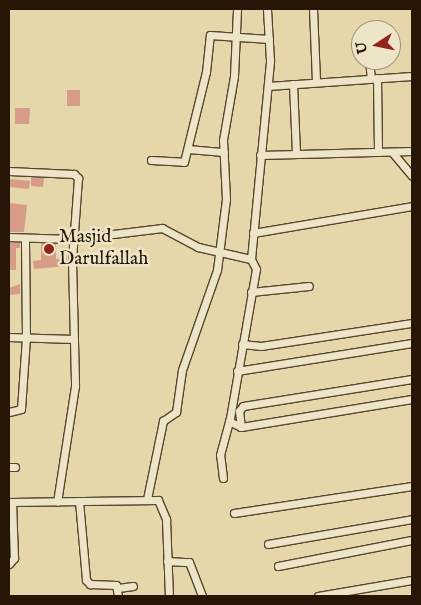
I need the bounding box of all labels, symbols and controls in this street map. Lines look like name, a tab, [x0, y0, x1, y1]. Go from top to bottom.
north arrow	[351, 20, 401, 70]
text: U	[352, 40, 372, 55]
place label: Masjid Darulfallah	[59, 227, 148, 271]
marker: Masjid Darulfallah	[43, 243, 55, 255]

